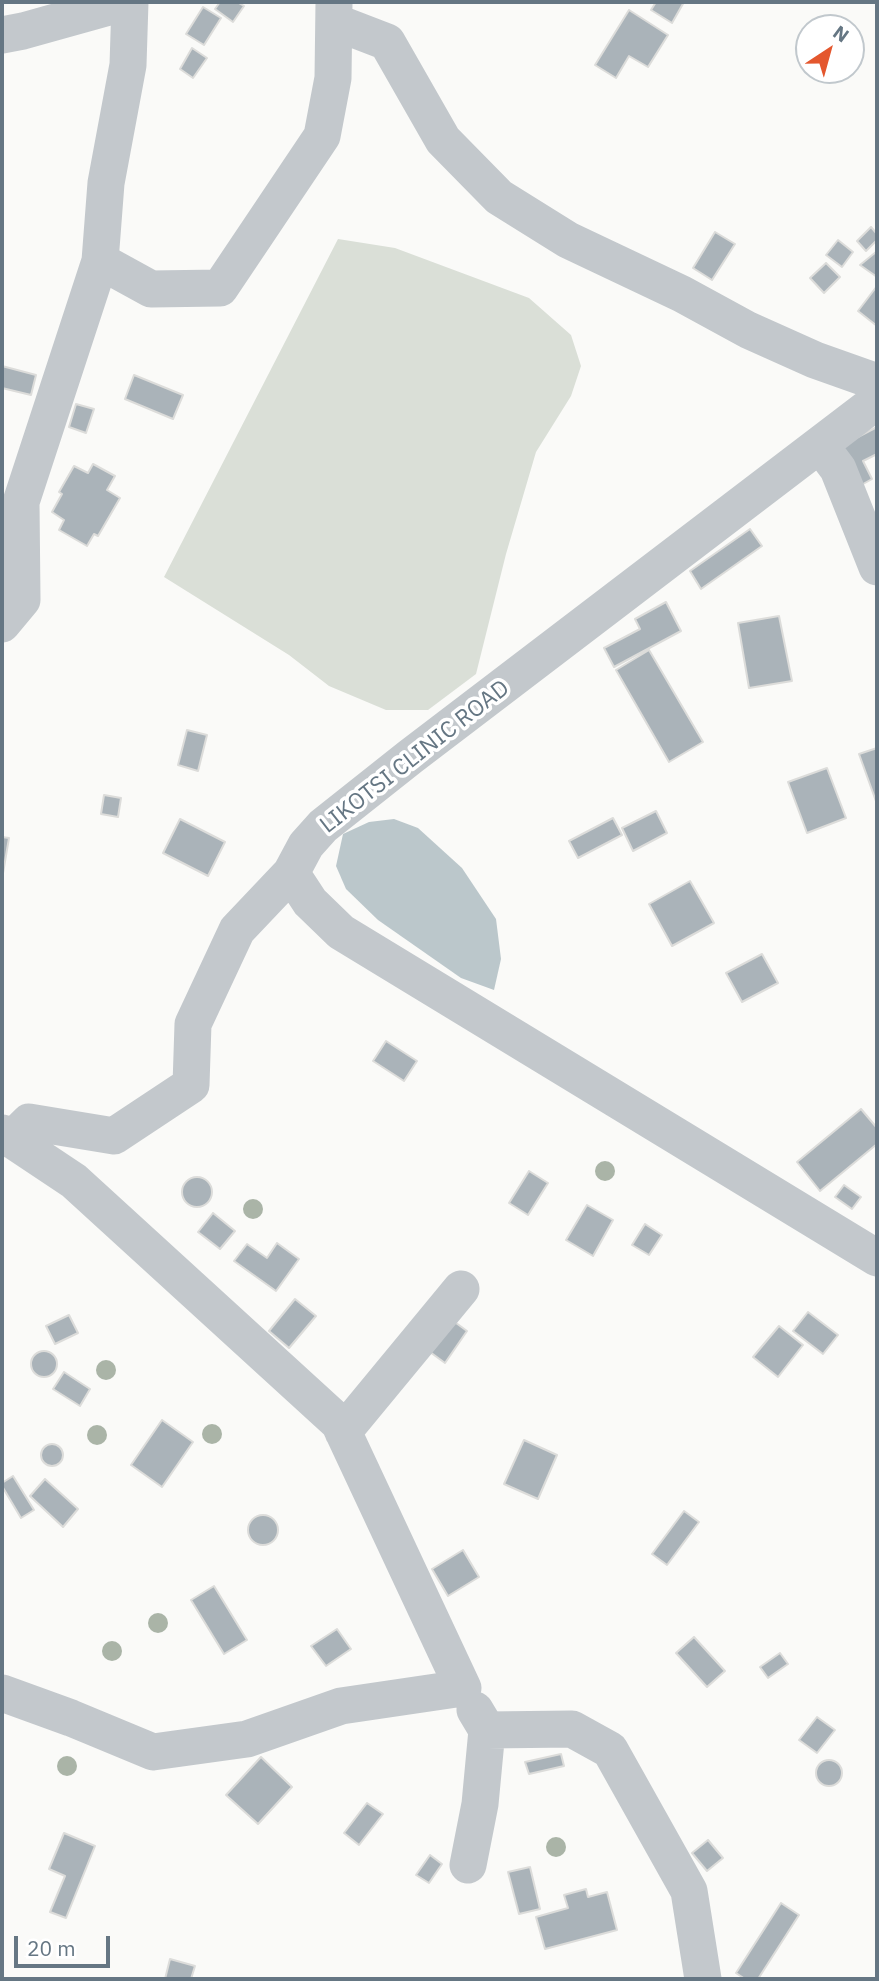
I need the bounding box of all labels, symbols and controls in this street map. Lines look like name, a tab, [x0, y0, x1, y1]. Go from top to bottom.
north arrow	[795, 14, 865, 84]
text: N	[829, 20, 854, 47]
street label: LIKOTSI CLINIC ROAD	[315, 675, 515, 839]
scale bar	[18, 1922, 114, 1966]
text: 20 m	[27, 1934, 76, 1962]

